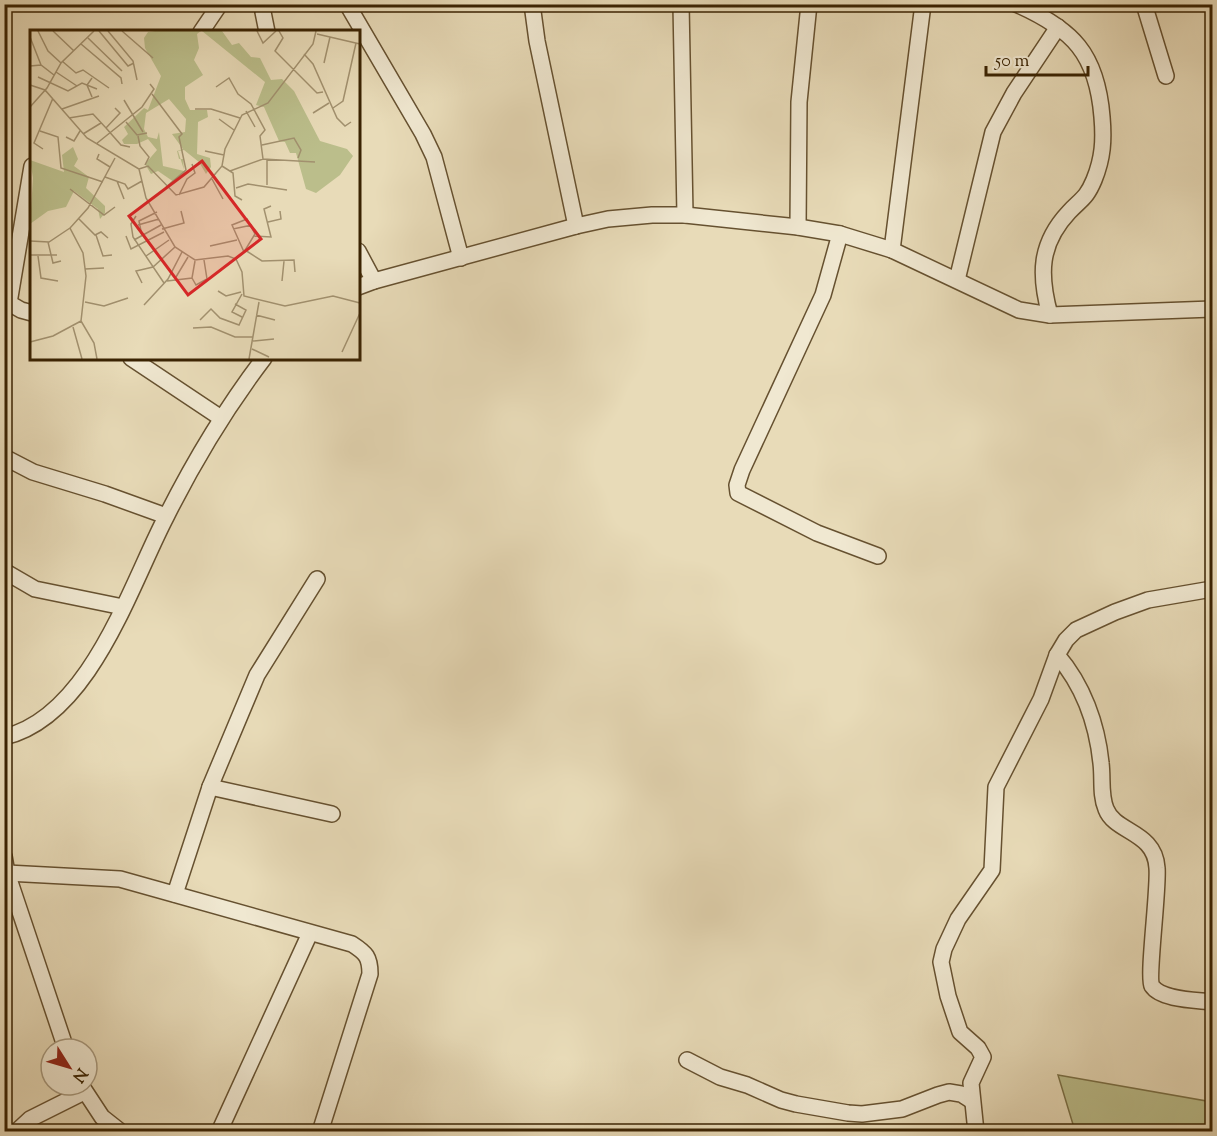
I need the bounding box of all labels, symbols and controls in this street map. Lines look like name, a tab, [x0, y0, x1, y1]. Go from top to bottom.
inset map	[30, 30, 360, 360]
scale bar	[986, 39, 1088, 77]
text: 50 m	[994, 49, 1030, 75]
north arrow	[39, 1037, 99, 1097]
text: N	[66, 1062, 92, 1087]

